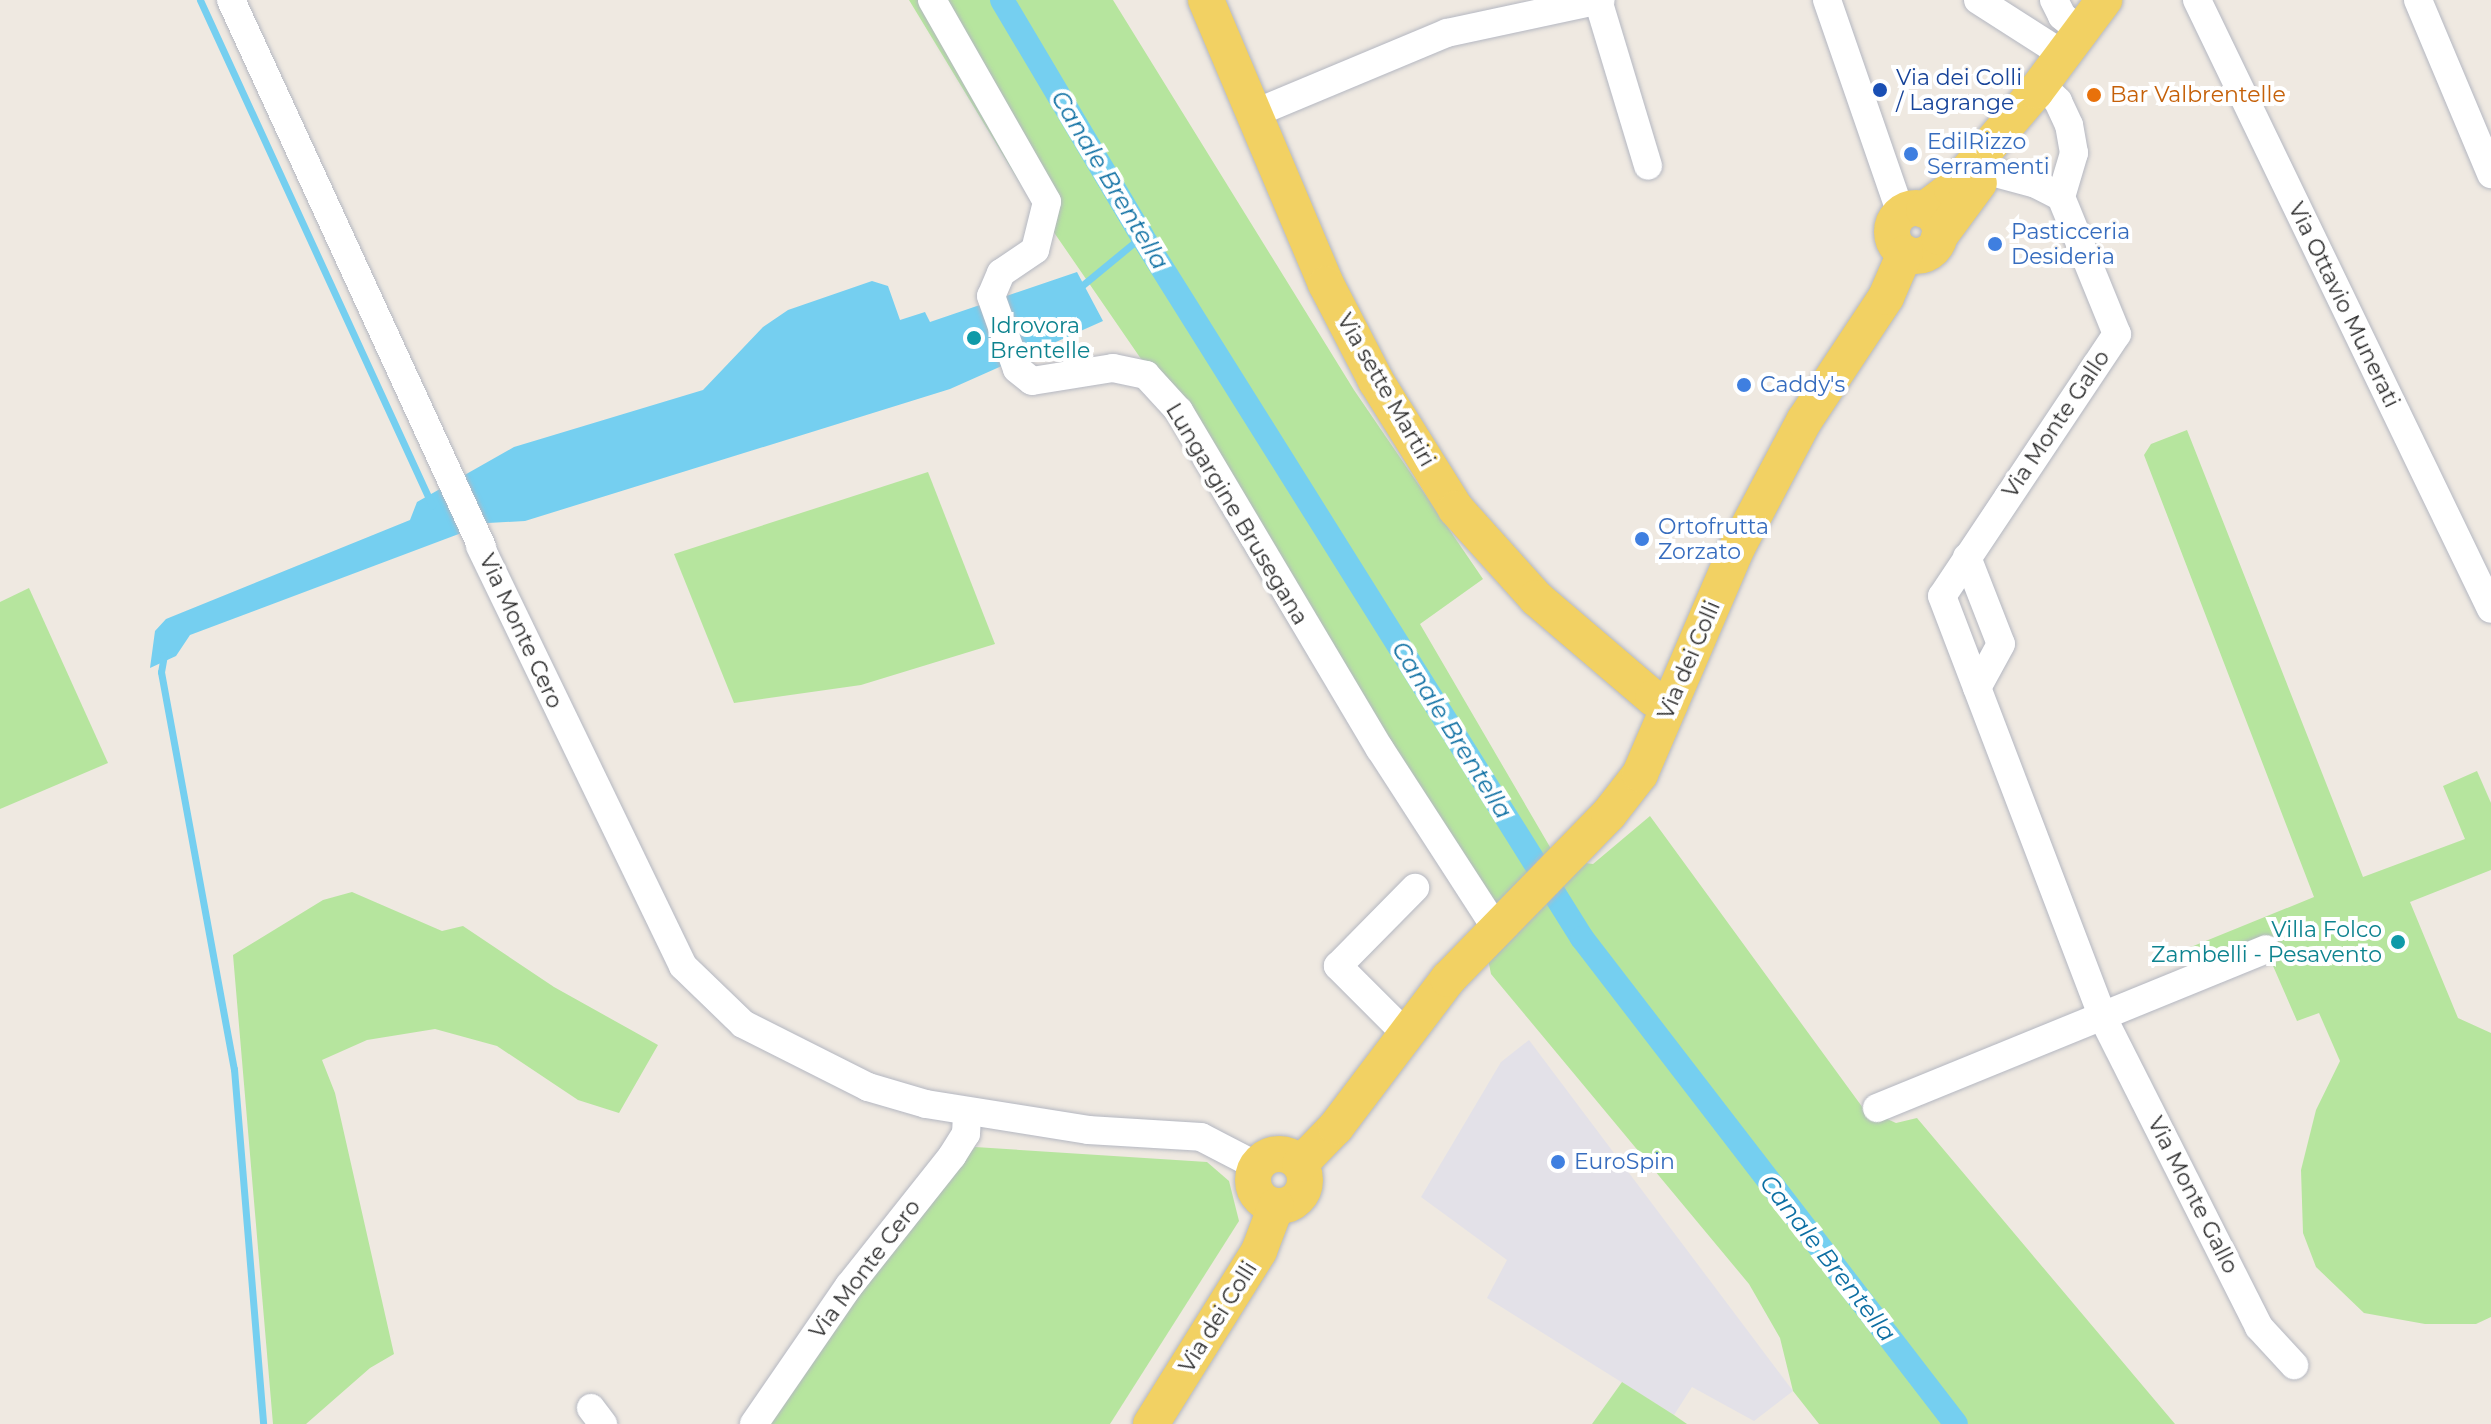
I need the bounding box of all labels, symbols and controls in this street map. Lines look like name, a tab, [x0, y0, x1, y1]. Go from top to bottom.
place label: Via dei Colli / Lagrange	[1896, 64, 2022, 116]
marker: Via dei Colli / Lagrange	[1871, 81, 1889, 99]
place label: Bar Valbrentelle	[2110, 82, 2286, 108]
water label: Canale Brentella	[1045, 85, 1175, 275]
marker: Bar Valbrentelle	[2085, 86, 2103, 104]
place label: EdilRizzo Serramenti	[1927, 128, 2050, 180]
marker: EdilRizzo Serramenti	[1902, 145, 1920, 163]
street label: Via Ottavio Munerati	[2283, 198, 2405, 412]
place label: Pasticceria Desideria	[2011, 218, 2130, 270]
marker: Pasticceria Desideria	[1986, 235, 2004, 253]
street label: Via sette Martiri	[1331, 309, 1441, 471]
place label: Idrovora Brentelle	[990, 312, 1090, 364]
marker: Idrovora Brentelle	[965, 329, 983, 347]
street label: Via Monte Gallo	[1997, 345, 2115, 503]
place label: Caddy's	[1760, 372, 1845, 398]
marker: Caddy's	[1735, 376, 1753, 394]
street label: Lungargine Brusegana	[1160, 398, 1314, 630]
place label: Ortofrutta Zorzato	[1658, 513, 1769, 564]
marker: Ortofrutta Zorzato	[1633, 530, 1651, 548]
street label: Via Monte Cero	[474, 549, 568, 713]
street label: Via dei Colli	[1652, 597, 1726, 723]
water label: Canale Brentella	[1386, 636, 1518, 824]
place label: Villa Folco Zambelli - Pesavento	[2151, 916, 2382, 968]
marker: Villa Folco Zambelli - Pesavento	[2389, 933, 2407, 951]
street label: Via Monte Gallo	[2142, 1112, 2244, 1278]
place label: EuroSpin	[1574, 1149, 1675, 1175]
marker: EuroSpin	[1549, 1153, 1567, 1171]
water label: Canale Brentella	[1754, 1169, 1902, 1347]
street label: Via Monte Cero	[804, 1194, 926, 1344]
street label: Via dei Colli	[1173, 1257, 1263, 1377]

